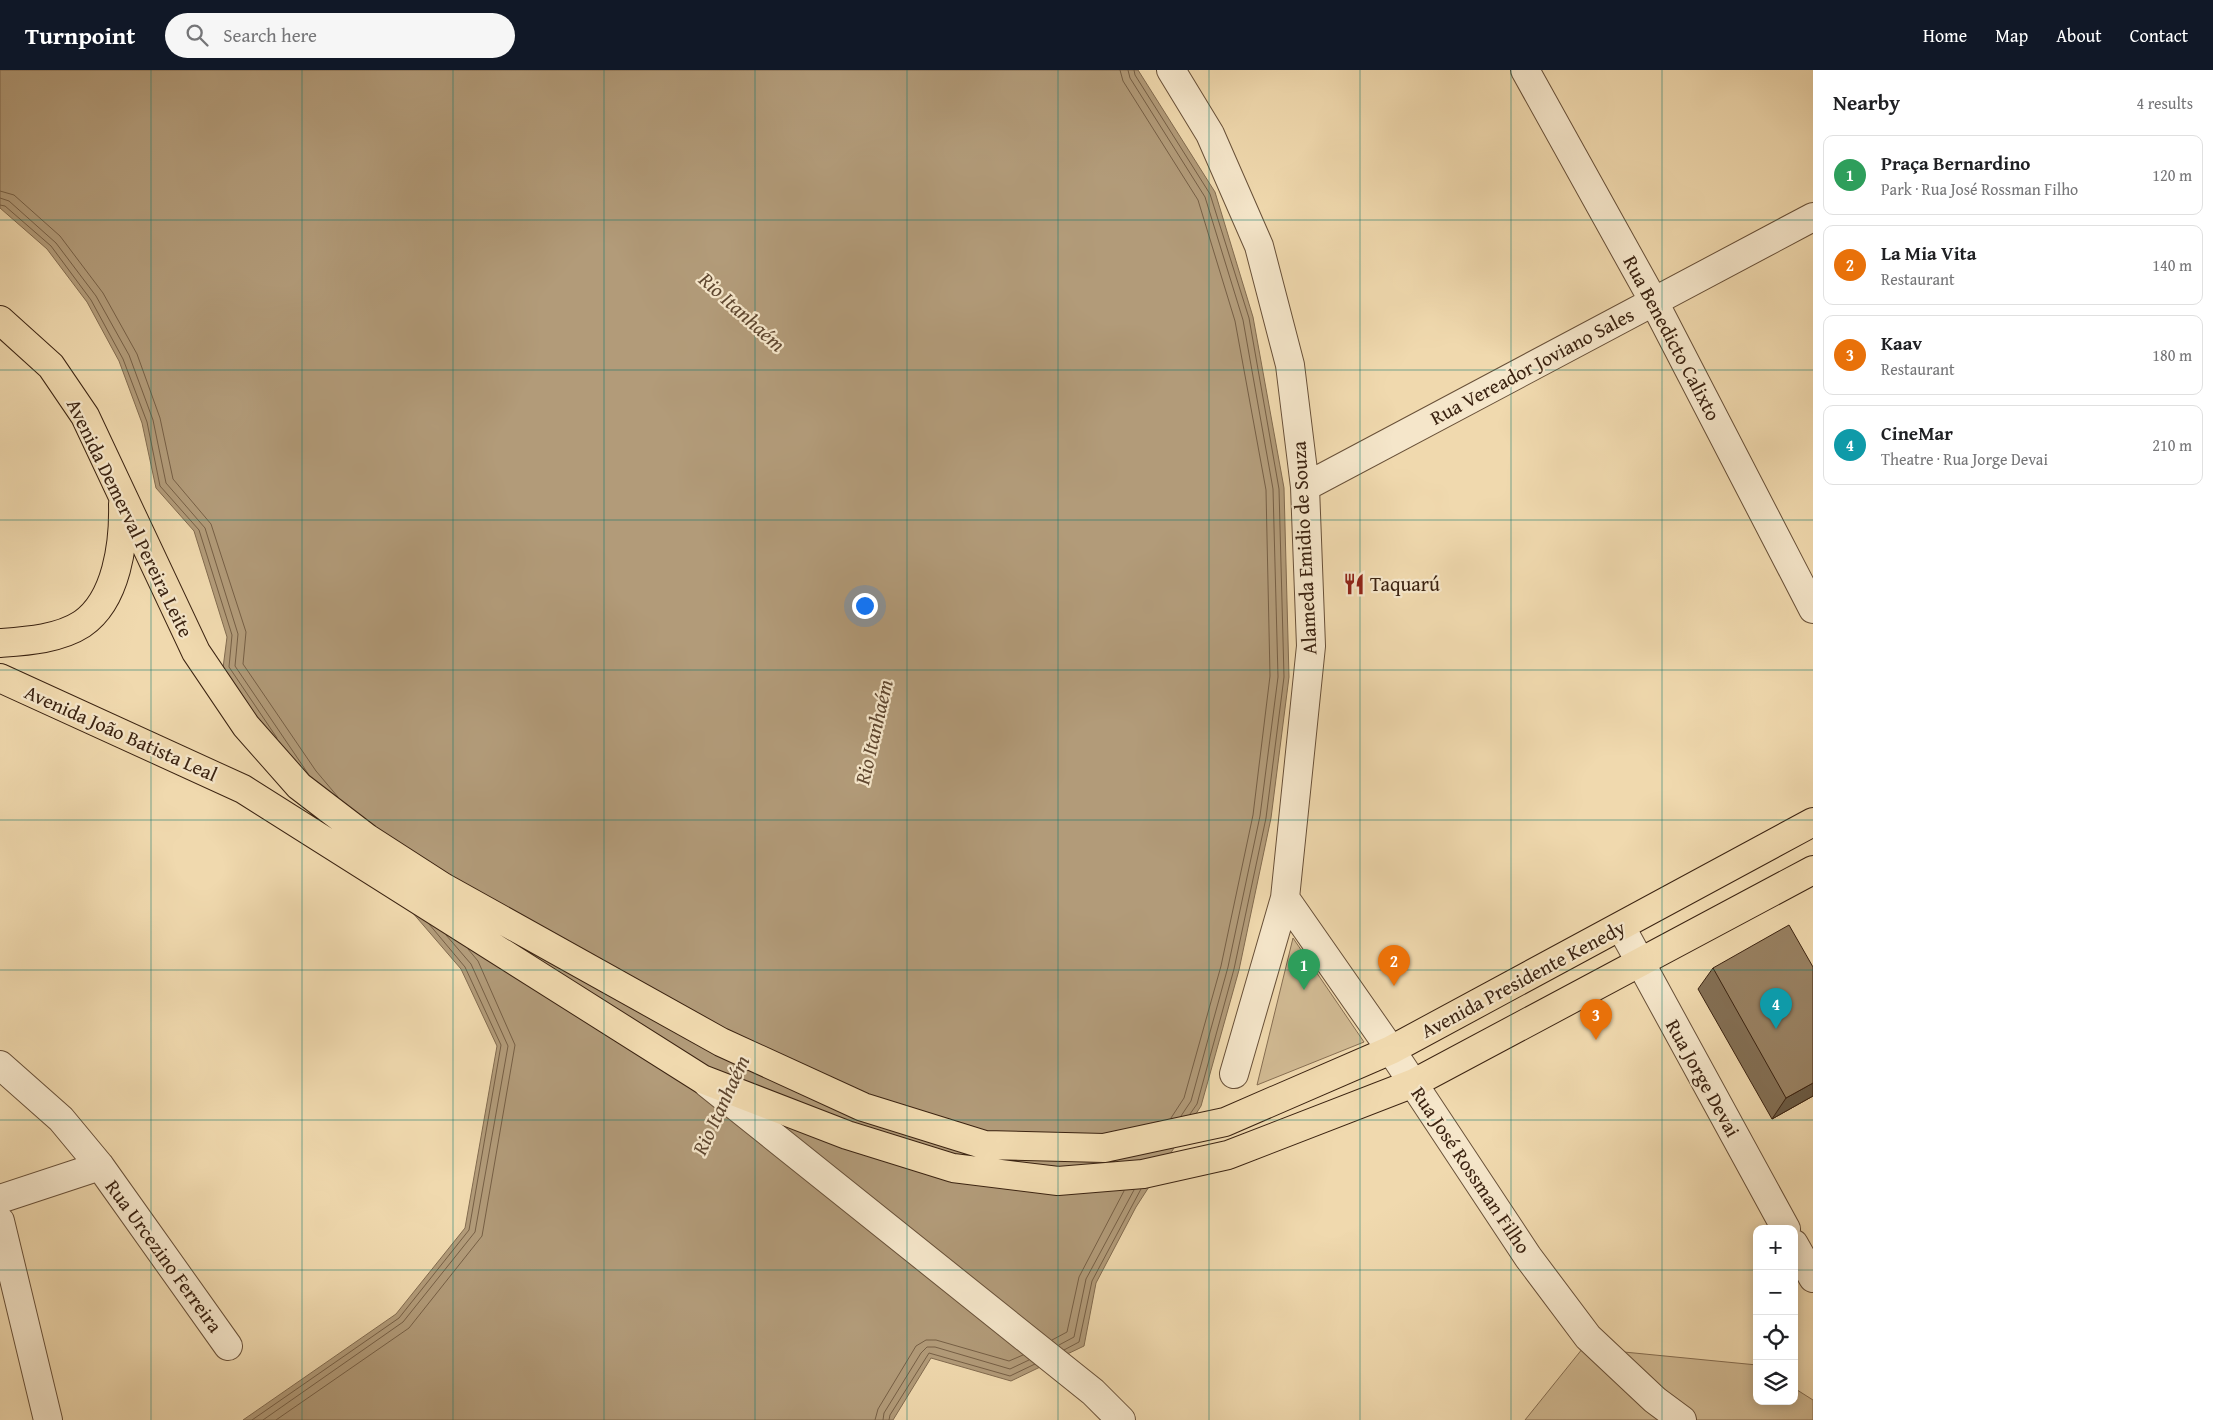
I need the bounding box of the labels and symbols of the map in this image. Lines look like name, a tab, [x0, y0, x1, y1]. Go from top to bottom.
street label: Rua Benedicto Calixto	[1617, 250, 1728, 426]
water label: Rio Itanhaém	[691, 264, 792, 359]
street label: Rua Vereador Joviano Sales	[1425, 299, 1639, 432]
street label: Avenida Demerval Pereira Leite	[60, 394, 201, 642]
street label: Alameda Emidio de Souza	[1283, 440, 1324, 656]
place label: Taquarú	[1370, 569, 1440, 598]
restaurant icon: Taquarú	[1341, 571, 1367, 597]
your location	[852, 593, 878, 619]
water label: Rio Itanhaém	[846, 676, 901, 789]
street label: Avenida João Batista Leal	[20, 677, 223, 788]
street label: Avenida Presidente Kenedy	[1415, 912, 1630, 1045]
pin: 2	[1378, 945, 1410, 986]
pin: 1	[1288, 949, 1320, 990]
pin: 4	[1760, 988, 1792, 1029]
pin: 3	[1580, 999, 1612, 1040]
street label: Rua Jorge Devai	[1659, 1014, 1748, 1142]
water label: Rio Itanhaém	[683, 1050, 757, 1161]
street label: Rua José Rossman Filho	[1405, 1080, 1538, 1259]
street label: Rua Urcezino Ferreira	[99, 1173, 230, 1339]

